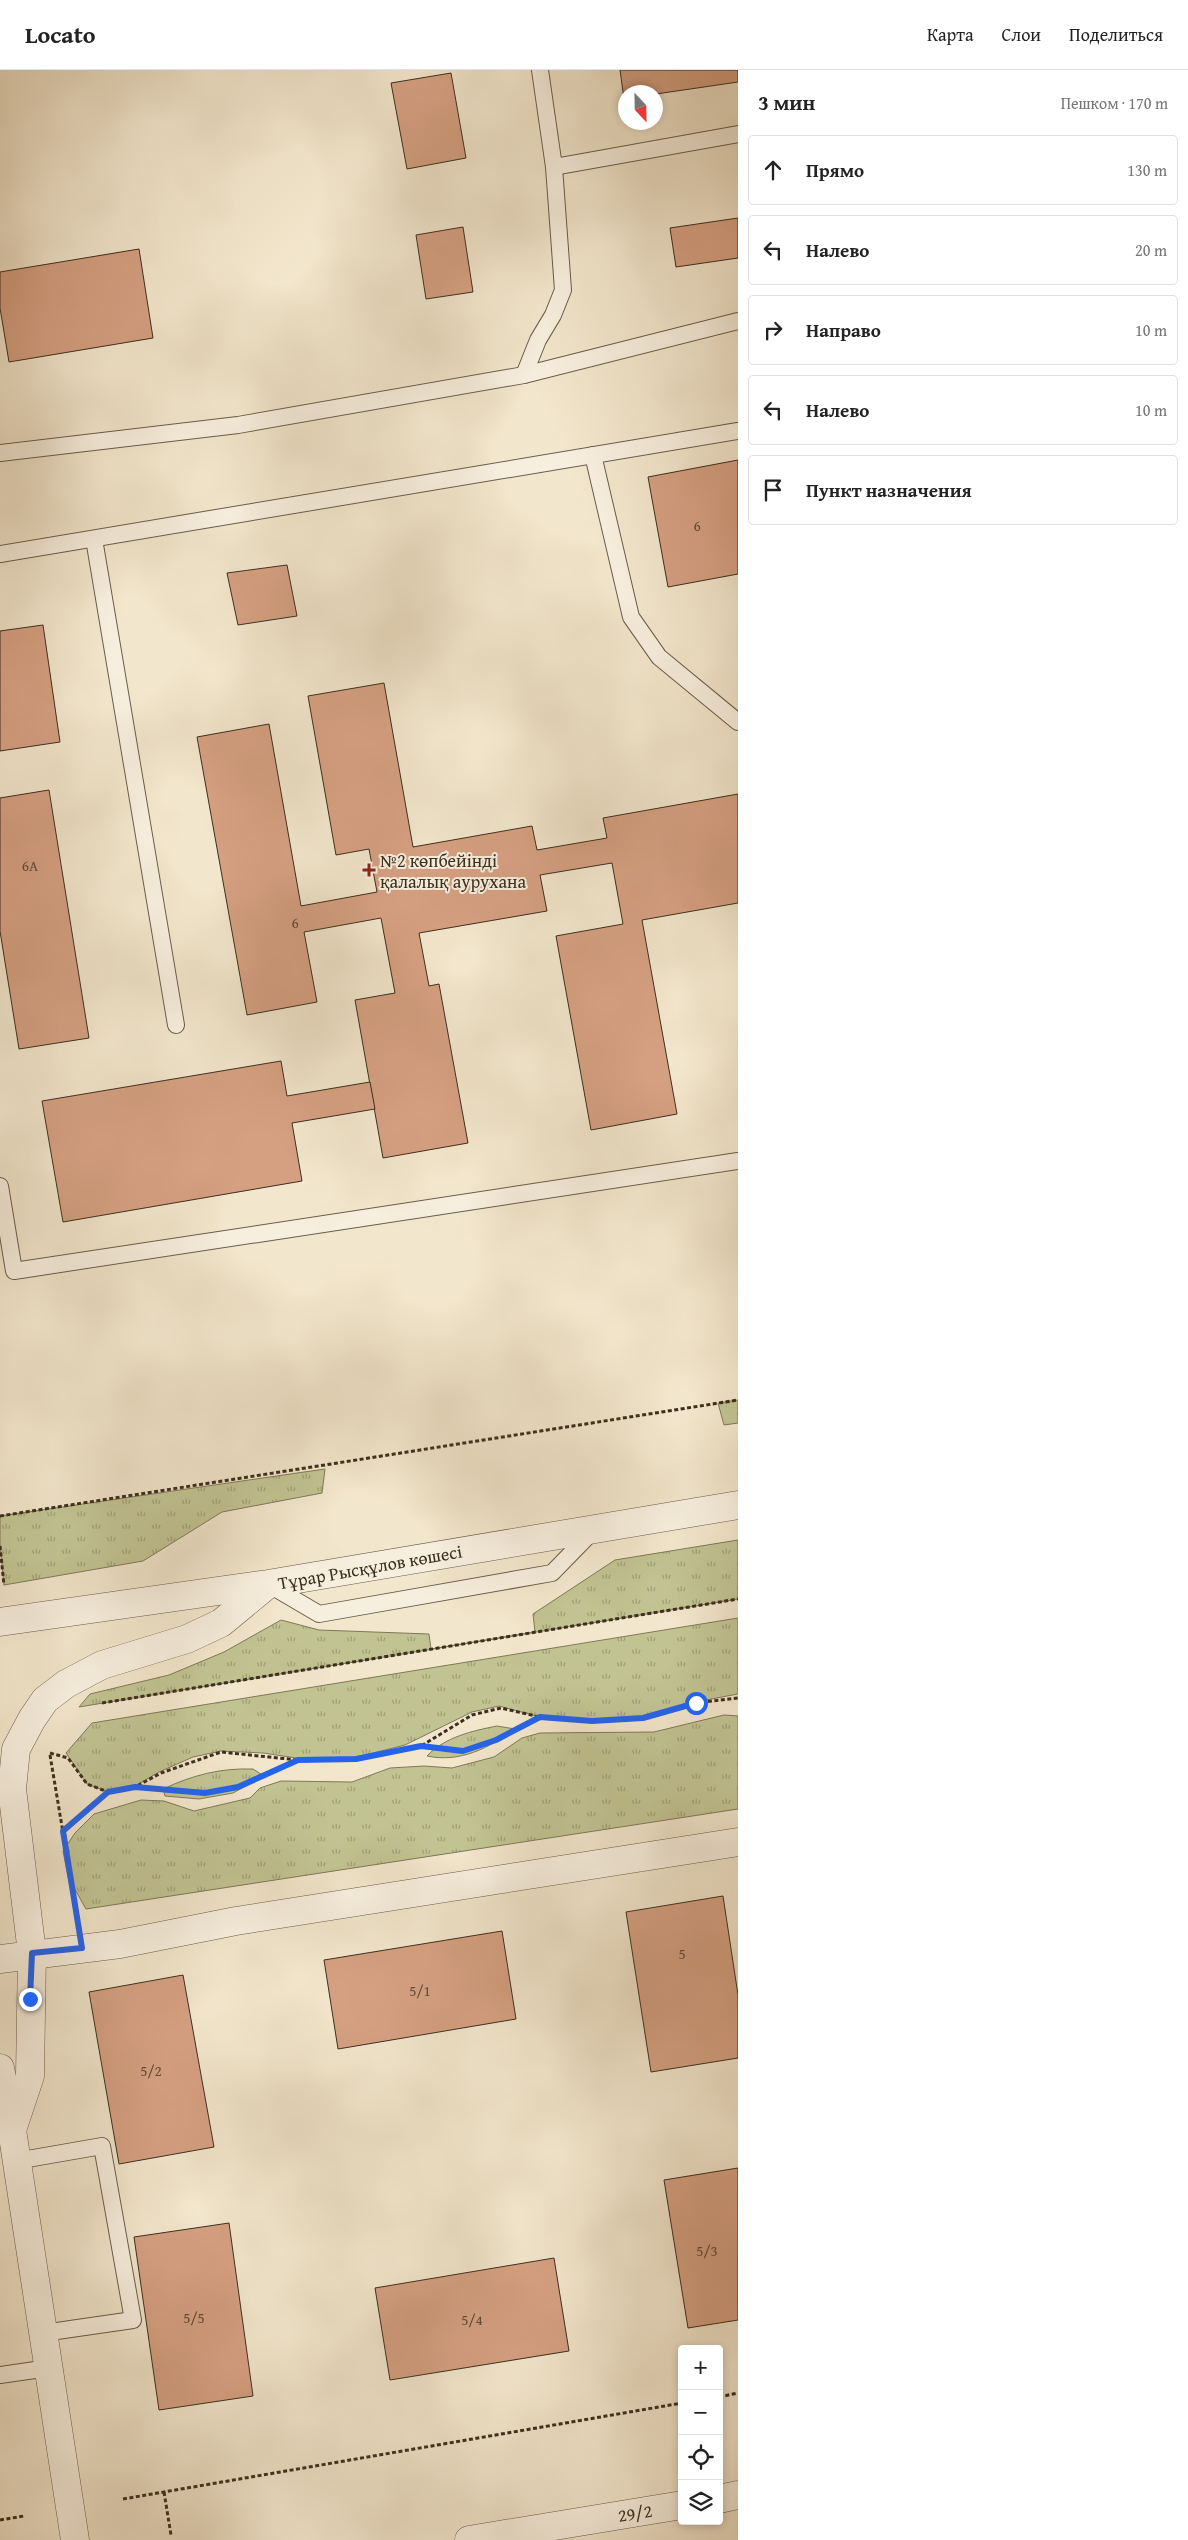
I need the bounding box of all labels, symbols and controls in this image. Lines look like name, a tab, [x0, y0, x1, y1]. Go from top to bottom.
text: Locato	[25, 17, 96, 52]
text: Карта	[927, 21, 974, 48]
text: Слои	[1002, 21, 1041, 48]
text: Поделиться	[1069, 21, 1163, 48]
north arrow	[618, 85, 663, 130]
text: 3 мин	[758, 87, 815, 118]
text: Пешком · 170 m	[1061, 91, 1168, 115]
icon: ahead	[759, 156, 787, 184]
text: Прямо	[806, 156, 864, 184]
text: 130 m	[1127, 158, 1167, 182]
icon: left	[759, 236, 787, 264]
text: Налево	[806, 236, 869, 264]
text: 20 m	[1135, 238, 1167, 262]
icon: right	[759, 316, 787, 344]
text: Направо	[806, 316, 881, 344]
text: 10 m	[1135, 318, 1167, 342]
icon: left	[759, 396, 787, 424]
text: Налево	[806, 396, 869, 424]
text: 10 m	[1135, 398, 1167, 422]
icon: arrive	[759, 476, 787, 504]
text: Пункт назначения	[806, 476, 972, 504]
house number: 6	[693, 515, 701, 536]
place label: №2 көпбейінді қалалық аурухана	[380, 847, 526, 895]
house number: 6А	[22, 855, 38, 876]
marker: №2 көпбейінді қалалық аурухана	[362, 863, 376, 877]
house number: 6	[291, 912, 299, 933]
street label: Тұрар Рысқұлов көшесі	[276, 1538, 464, 1596]
route start	[685, 1692, 708, 1715]
house number: 5	[678, 1943, 686, 1964]
house number: 5/1	[409, 1980, 431, 2001]
route end	[19, 1988, 42, 2011]
house number: 5/2	[140, 2060, 162, 2081]
house number: 5/3	[696, 2240, 718, 2261]
house number: 5/5	[183, 2307, 205, 2328]
house number: 5/4	[461, 2309, 483, 2330]
map controls	[678, 2345, 723, 2525]
button: +	[678, 2345, 723, 2390]
button: −	[678, 2390, 723, 2435]
button: locate	[678, 2435, 723, 2480]
button: layers	[678, 2480, 723, 2525]
street label: 29/2	[616, 2497, 654, 2529]

